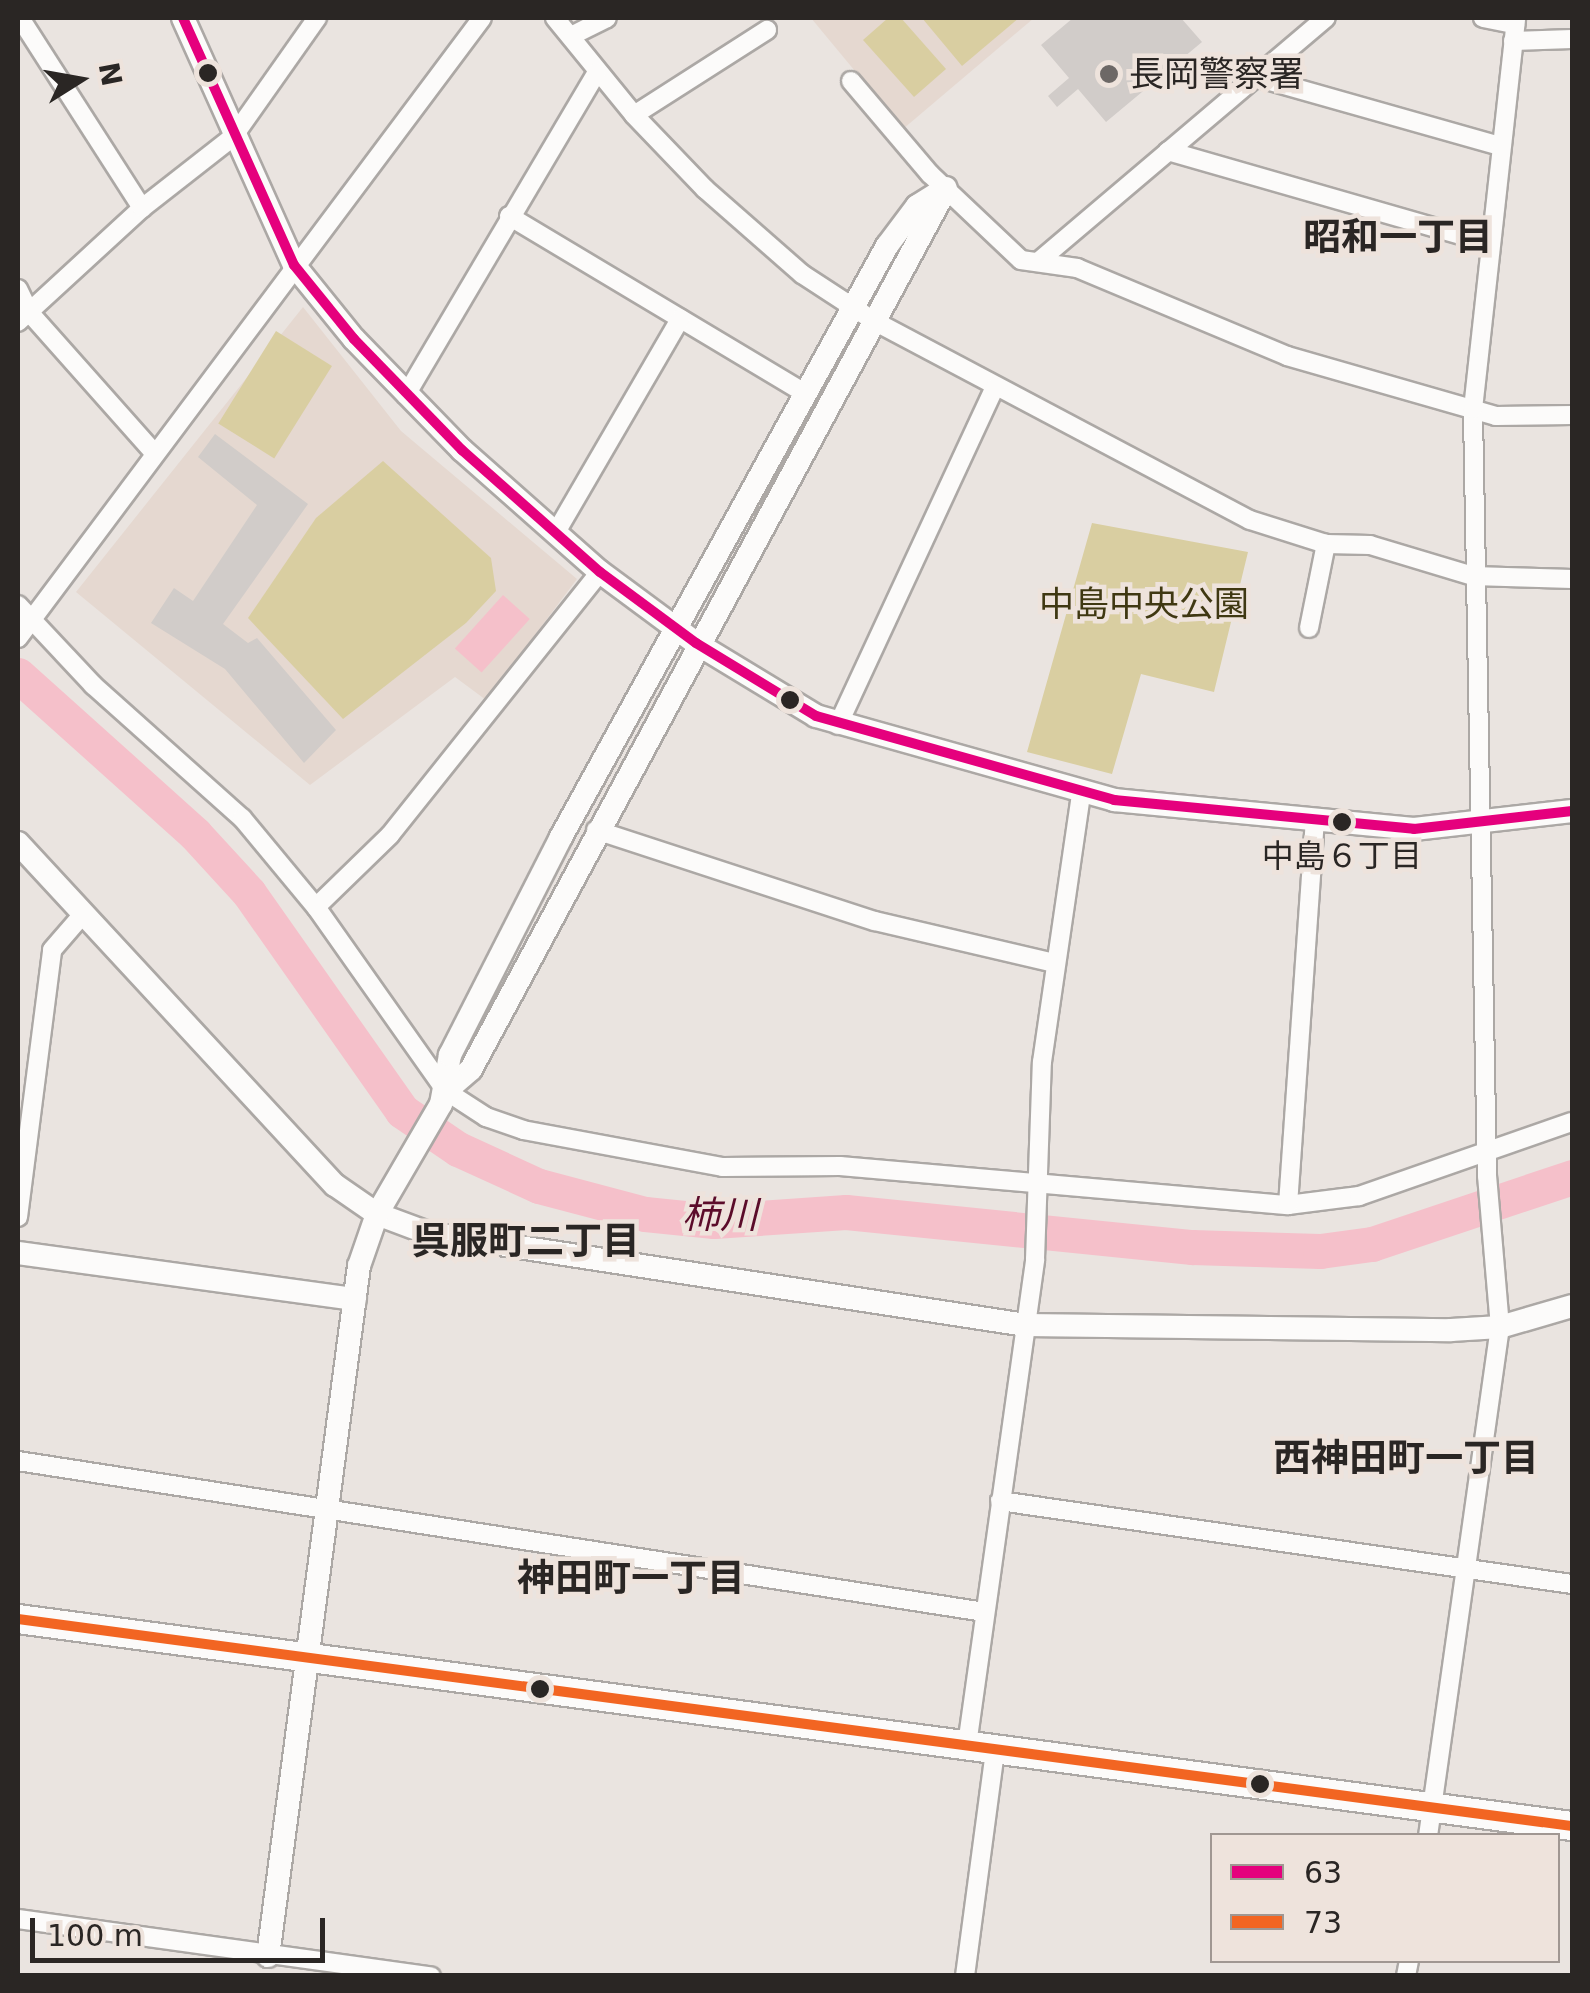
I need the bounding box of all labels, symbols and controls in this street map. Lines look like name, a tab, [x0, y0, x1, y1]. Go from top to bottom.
north arrow	[30, 30, 130, 130]
place label: 長岡警察署	[1129, 53, 1304, 95]
text: N	[92, 60, 128, 89]
unlabelled marker	[198, 63, 218, 83]
marker: 長岡警察署	[1098, 63, 1120, 85]
district label: 昭和一丁目	[1303, 215, 1493, 261]
park label: 中島中央公園	[1039, 583, 1249, 625]
unlabelled marker	[780, 690, 800, 710]
marker: 中島６丁目	[1332, 812, 1352, 832]
place label: 中島６丁目	[1262, 837, 1422, 875]
water label: 柿川	[682, 1193, 758, 1239]
district label: 呉服町二丁目	[412, 1219, 640, 1265]
district label: 西神田町一丁目	[1273, 1436, 1539, 1482]
district label: 神田町一丁目	[517, 1556, 745, 1602]
unlabelled marker	[530, 1679, 550, 1699]
unlabelled marker	[1250, 1774, 1270, 1794]
legend	[1210, 1833, 1560, 1963]
text: 63	[1304, 1855, 1342, 1890]
scale bar	[35, 1898, 330, 1960]
text: 73	[1304, 1905, 1342, 1940]
text: 100 m	[47, 1918, 143, 1953]

